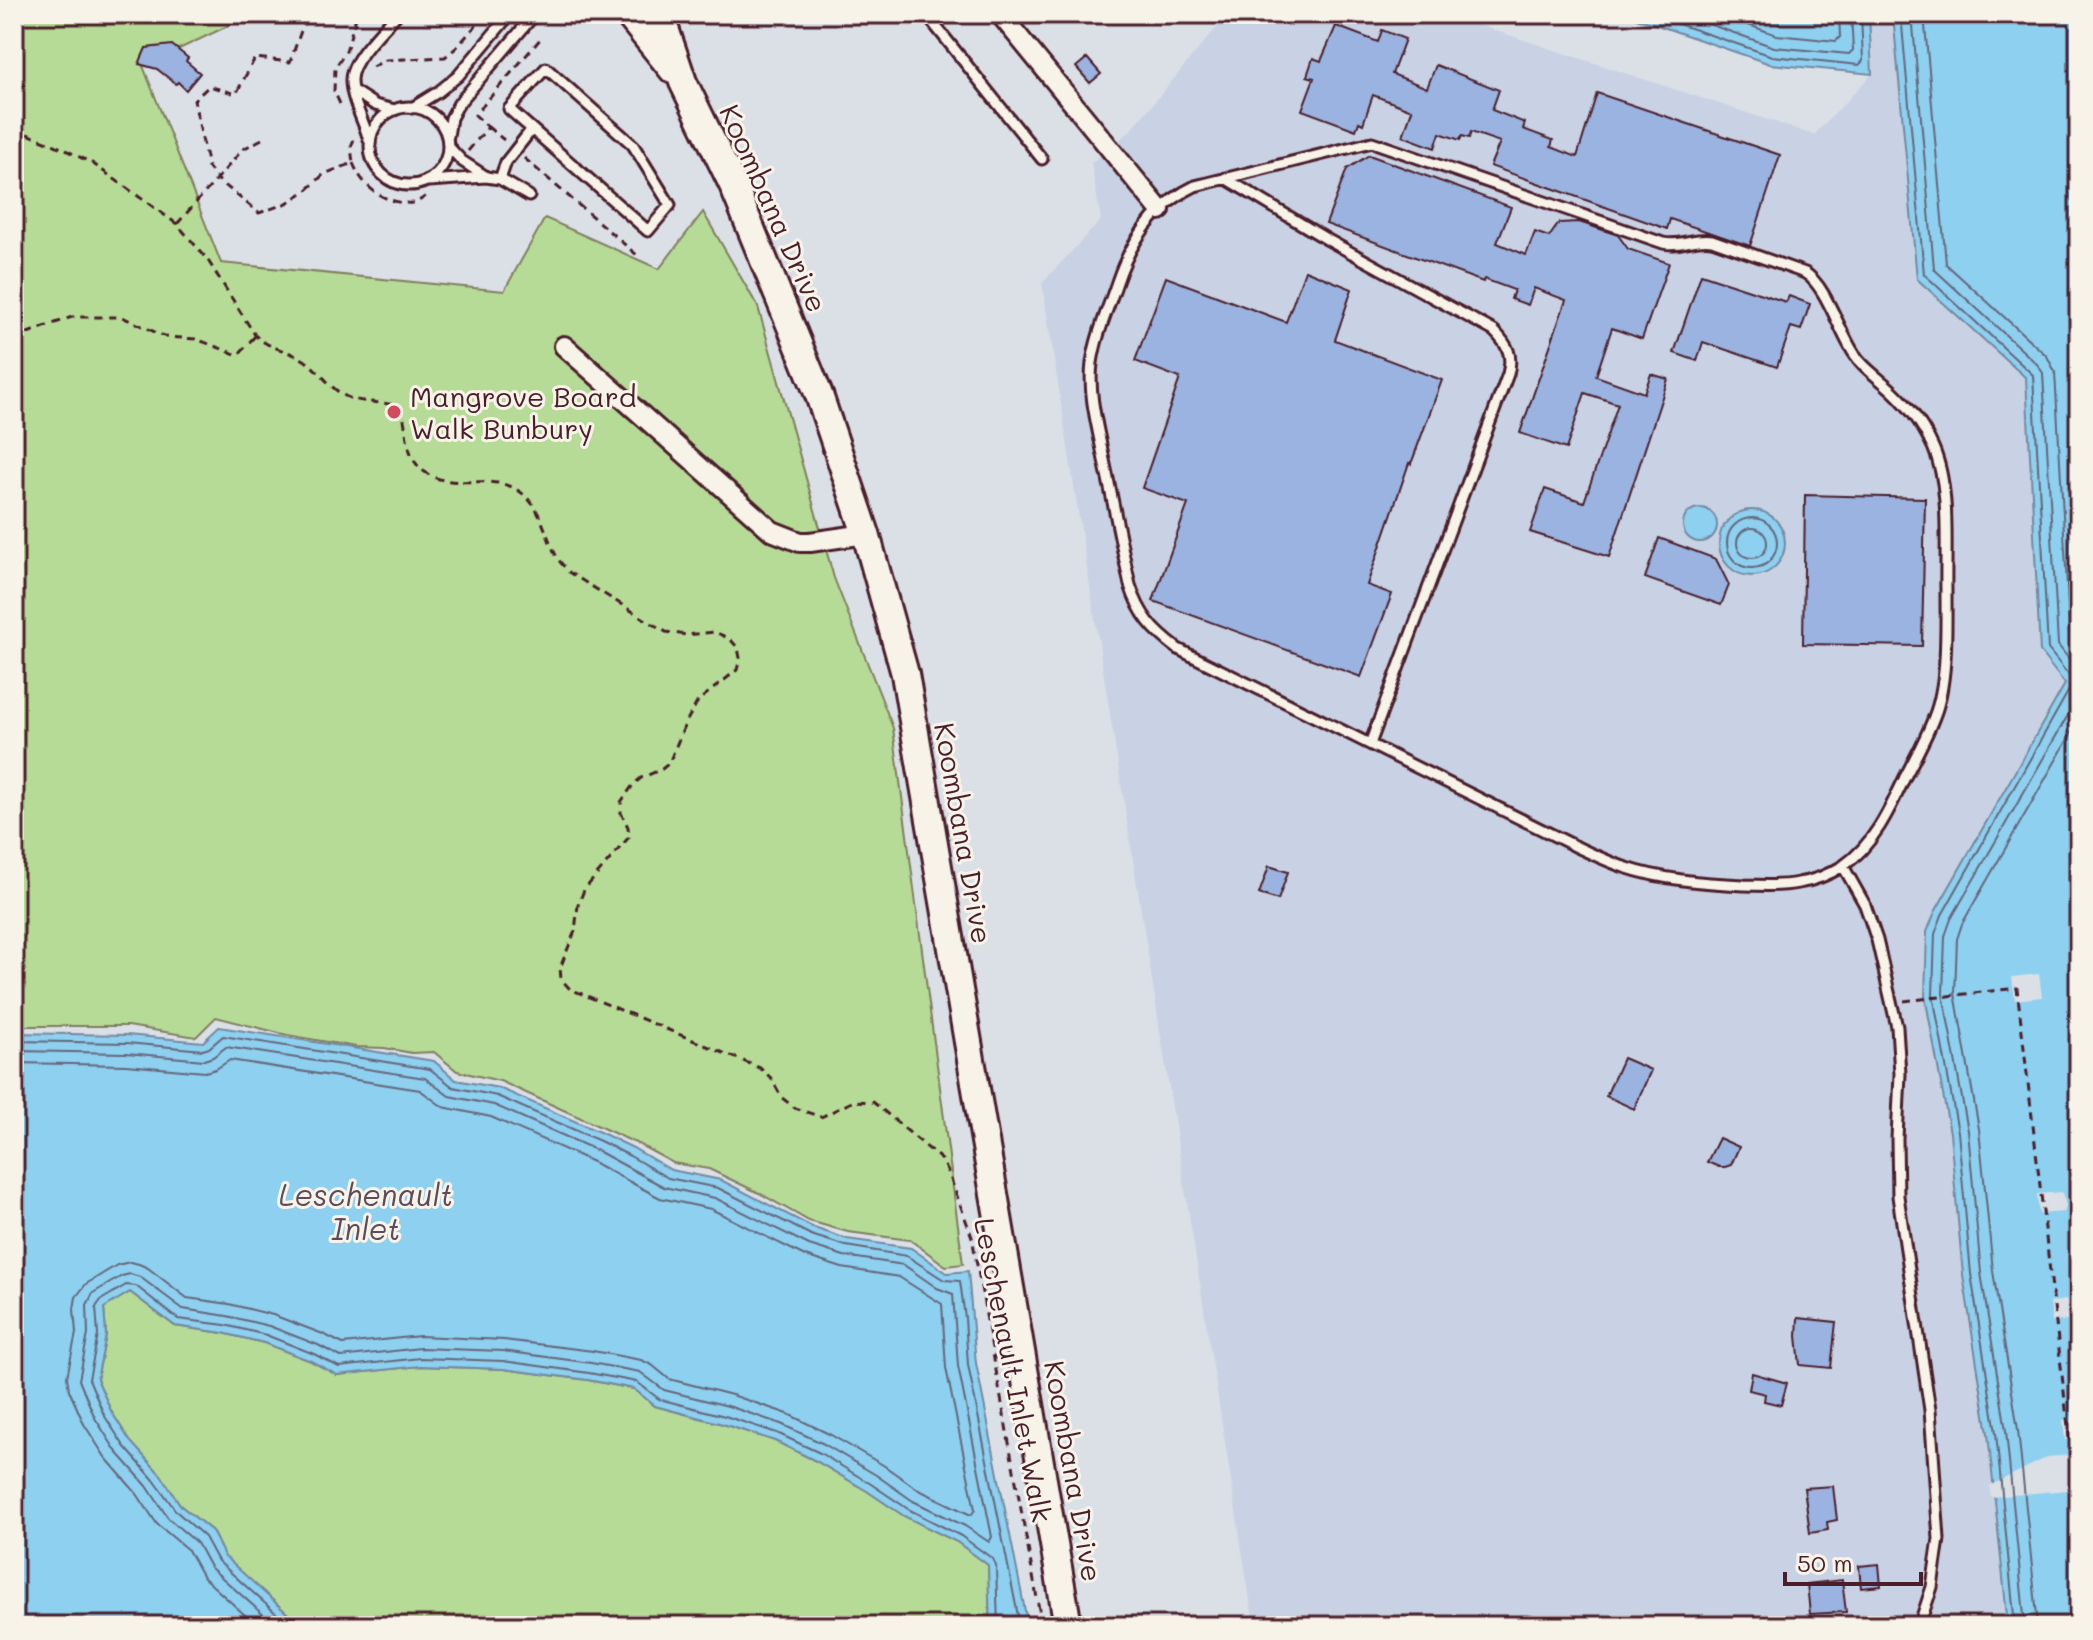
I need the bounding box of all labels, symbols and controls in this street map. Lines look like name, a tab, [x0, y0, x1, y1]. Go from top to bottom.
street label: Koombana Drive	[712, 98, 836, 318]
place label: Mangrove Board Walk Bunbury	[410, 378, 637, 446]
marker: Mangrove Board Walk Bunbury	[385, 403, 403, 421]
street label: Koombana Drive	[927, 720, 1001, 946]
water label: Leschenault Inlet	[279, 1174, 453, 1248]
street label: Leschenault Inlet Walk	[967, 1215, 1061, 1525]
street label: Koombana Drive	[1037, 1358, 1111, 1584]
scale bar	[1785, 1536, 1921, 1586]
text: 50 m	[1797, 1547, 1853, 1578]

